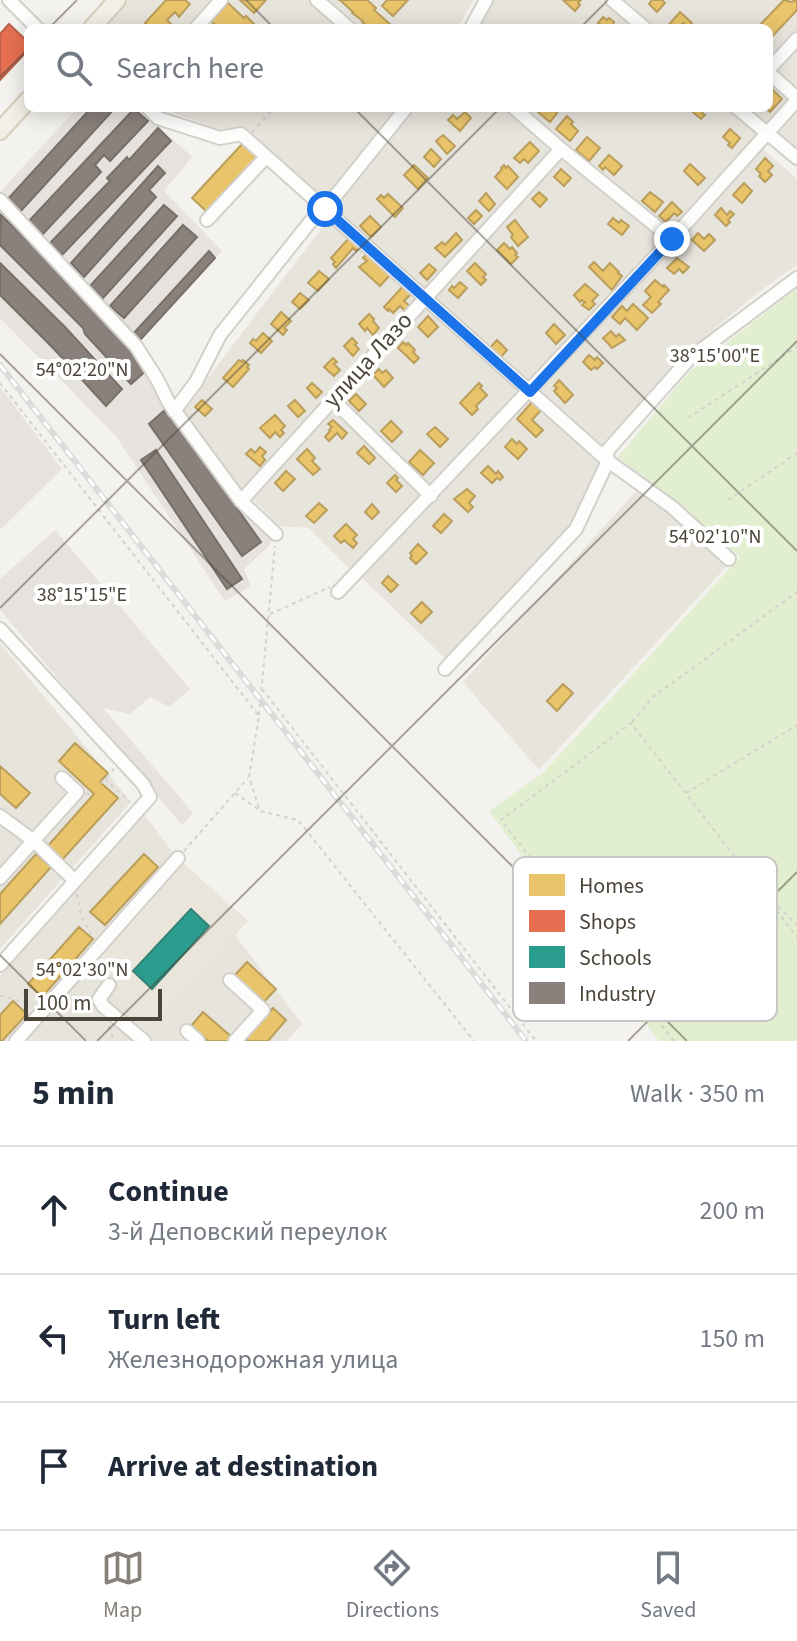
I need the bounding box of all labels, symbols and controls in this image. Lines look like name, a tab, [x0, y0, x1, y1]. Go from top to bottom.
search box	[24, 24, 773, 112]
icon: search	[52, 46, 96, 90]
text: Search here	[116, 47, 264, 90]
route start	[307, 191, 343, 227]
route end	[654, 221, 690, 257]
street label: улица Лазо	[315, 304, 421, 416]
text: 38°15'00"E	[670, 342, 760, 370]
text: 54°02'20"N	[36, 356, 128, 384]
text: 54°02'10"N	[669, 523, 761, 551]
text: 38°15'15"E	[37, 581, 127, 609]
legend	[513, 857, 777, 1021]
text: Homes	[579, 870, 644, 902]
text: Shops	[579, 906, 636, 938]
text: Schools	[579, 942, 651, 974]
text: 54°02'30"N	[36, 956, 128, 984]
text: Industry	[579, 978, 656, 1010]
scale bar	[24, 985, 162, 1021]
text: 100 m	[36, 987, 91, 1019]
text: 5 min	[32, 1069, 115, 1118]
text: Walk · 350 m	[630, 1075, 765, 1112]
text: Continue	[108, 1170, 229, 1213]
icon: ahead	[32, 1188, 76, 1232]
text: 200 m	[699, 1192, 765, 1229]
text: 3-й Деповский переулок	[108, 1213, 387, 1250]
text: Turn left	[108, 1298, 220, 1341]
icon: left	[32, 1316, 76, 1360]
text: 150 m	[699, 1320, 765, 1357]
text: Железнодорожная улица	[108, 1341, 398, 1378]
icon: arrive	[32, 1444, 76, 1488]
text: Arrive at destination	[108, 1445, 378, 1488]
tab: Map	[101, 1546, 145, 1626]
tab: Directions	[346, 1546, 439, 1626]
tab: Saved	[640, 1546, 696, 1626]

